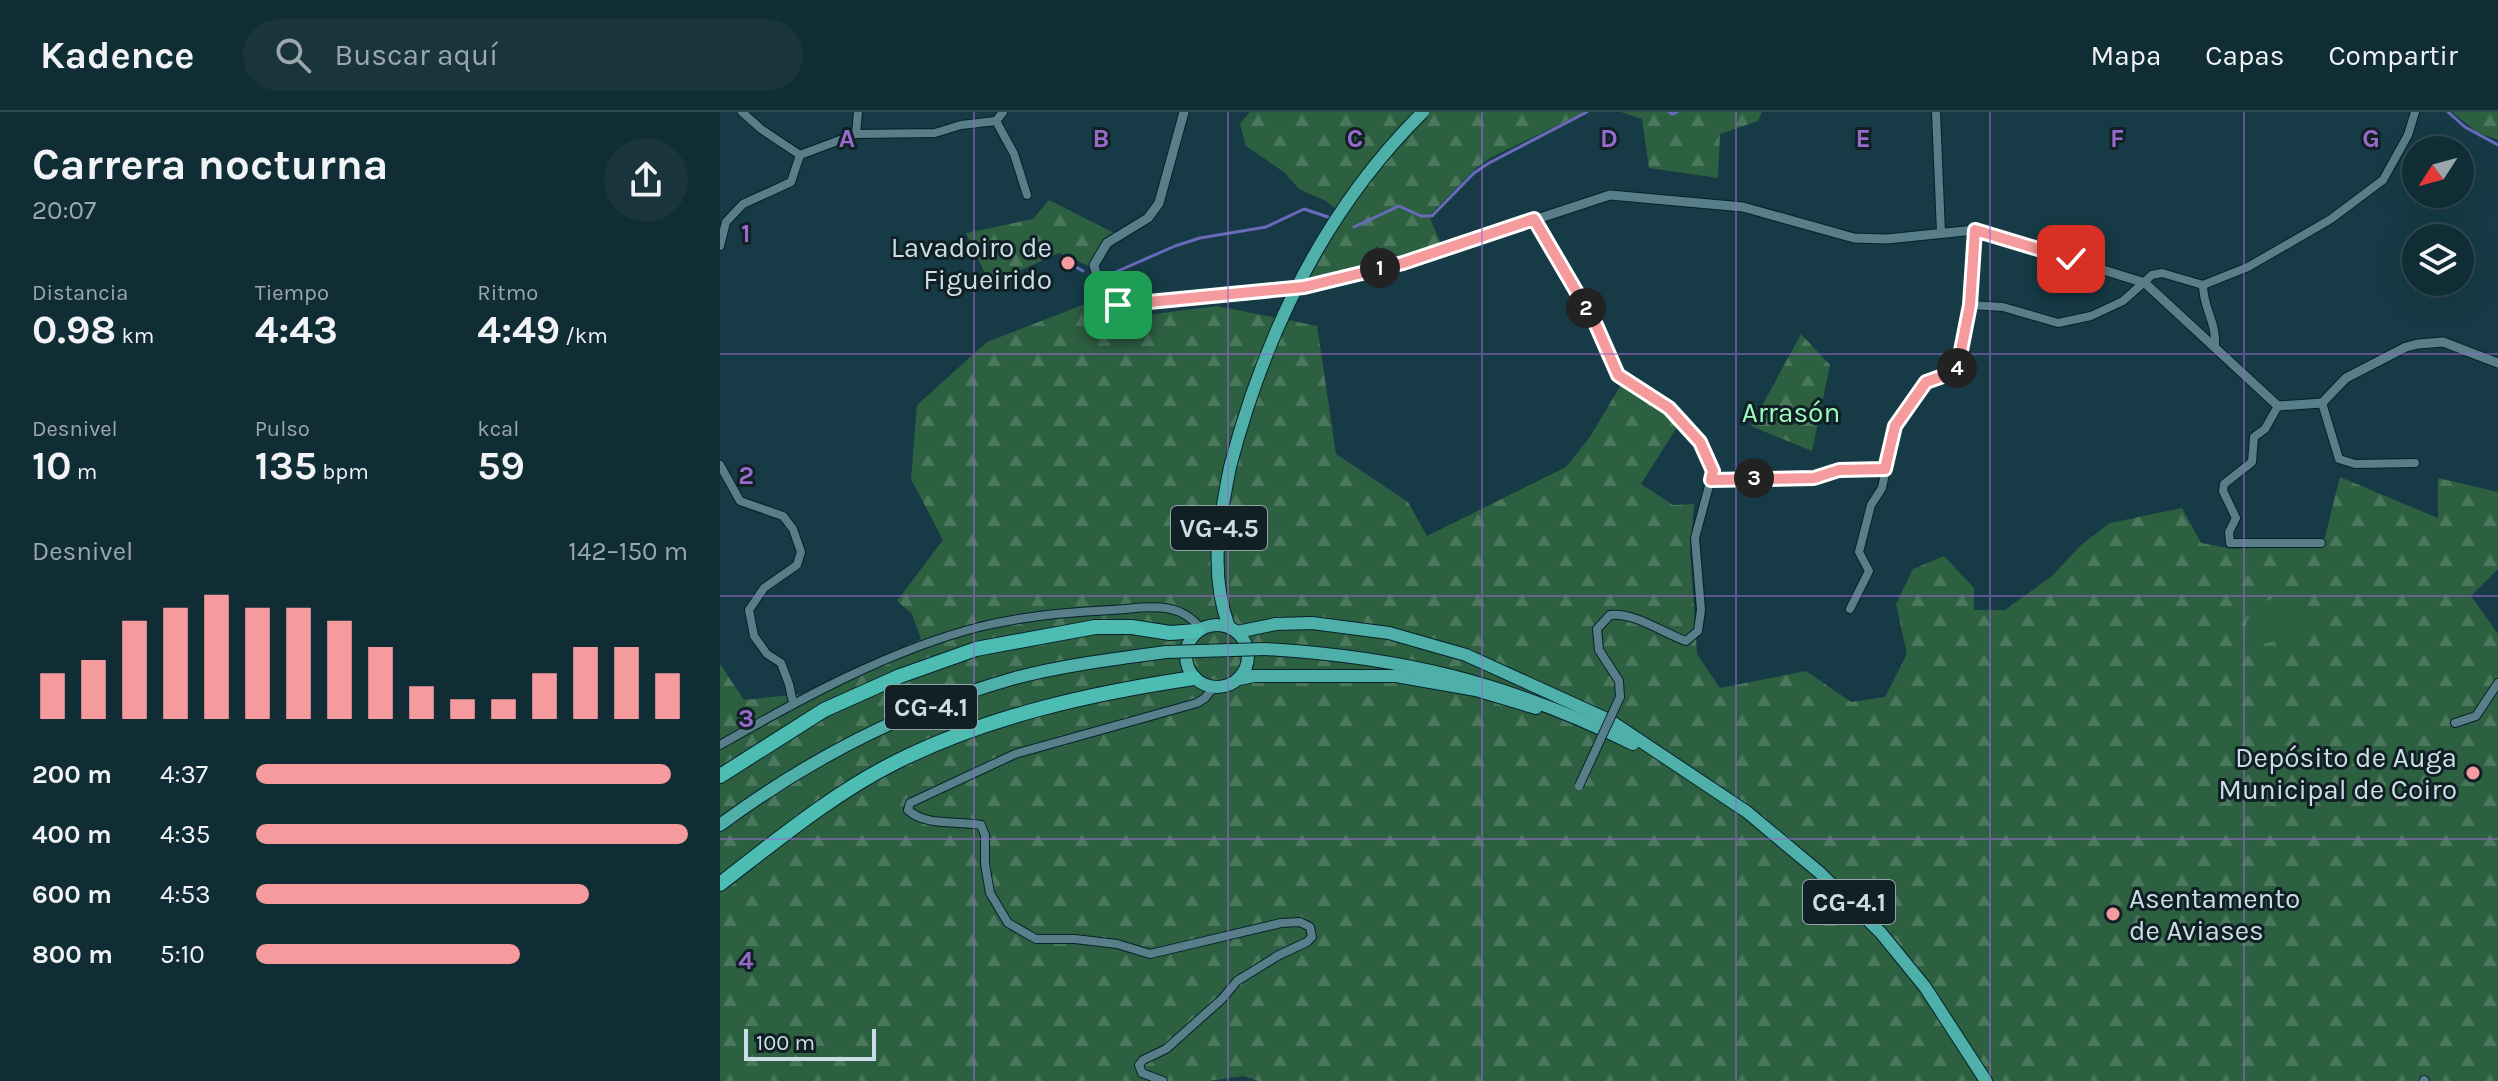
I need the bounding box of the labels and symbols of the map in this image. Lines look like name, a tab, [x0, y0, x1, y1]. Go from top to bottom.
text: A	[839, 123, 855, 154]
text: B	[1093, 123, 1109, 154]
text: C	[1347, 123, 1363, 154]
text: D	[1600, 123, 1618, 154]
text: E	[1855, 123, 1871, 154]
text: F	[2110, 123, 2124, 154]
text: G	[2362, 123, 2380, 154]
north arrow	[2402, 136, 2474, 208]
text: 1	[741, 218, 751, 249]
pin	[2037, 225, 2105, 293]
place label: Lavadoiro de Figueirido	[891, 231, 1052, 296]
pin: 1	[1360, 248, 1400, 288]
marker: Lavadoiro de Figueirido	[1059, 254, 1077, 272]
pin	[1084, 271, 1152, 339]
pin: 2	[1566, 288, 1606, 328]
pin: 4	[1937, 348, 1977, 388]
park label: Arrasón	[1742, 396, 1840, 429]
pin: 3	[1734, 458, 1774, 498]
text: 2	[738, 460, 754, 491]
road number: VG-4.5	[1171, 506, 1267, 550]
road number: CG-4.1	[885, 685, 977, 729]
text: 3	[738, 703, 754, 734]
place label: Depósito de Auga Municipal de Coiro	[2218, 741, 2457, 806]
marker: Depósito de Auga Municipal de Coiro	[2464, 764, 2482, 782]
road number: CG-4.1	[1803, 880, 1895, 924]
place label: Asentamento de Aviases	[2129, 882, 2300, 947]
marker: Asentamento de Aviases	[2104, 905, 2122, 923]
text: 4	[738, 945, 754, 976]
scale bar	[744, 1025, 876, 1061]

